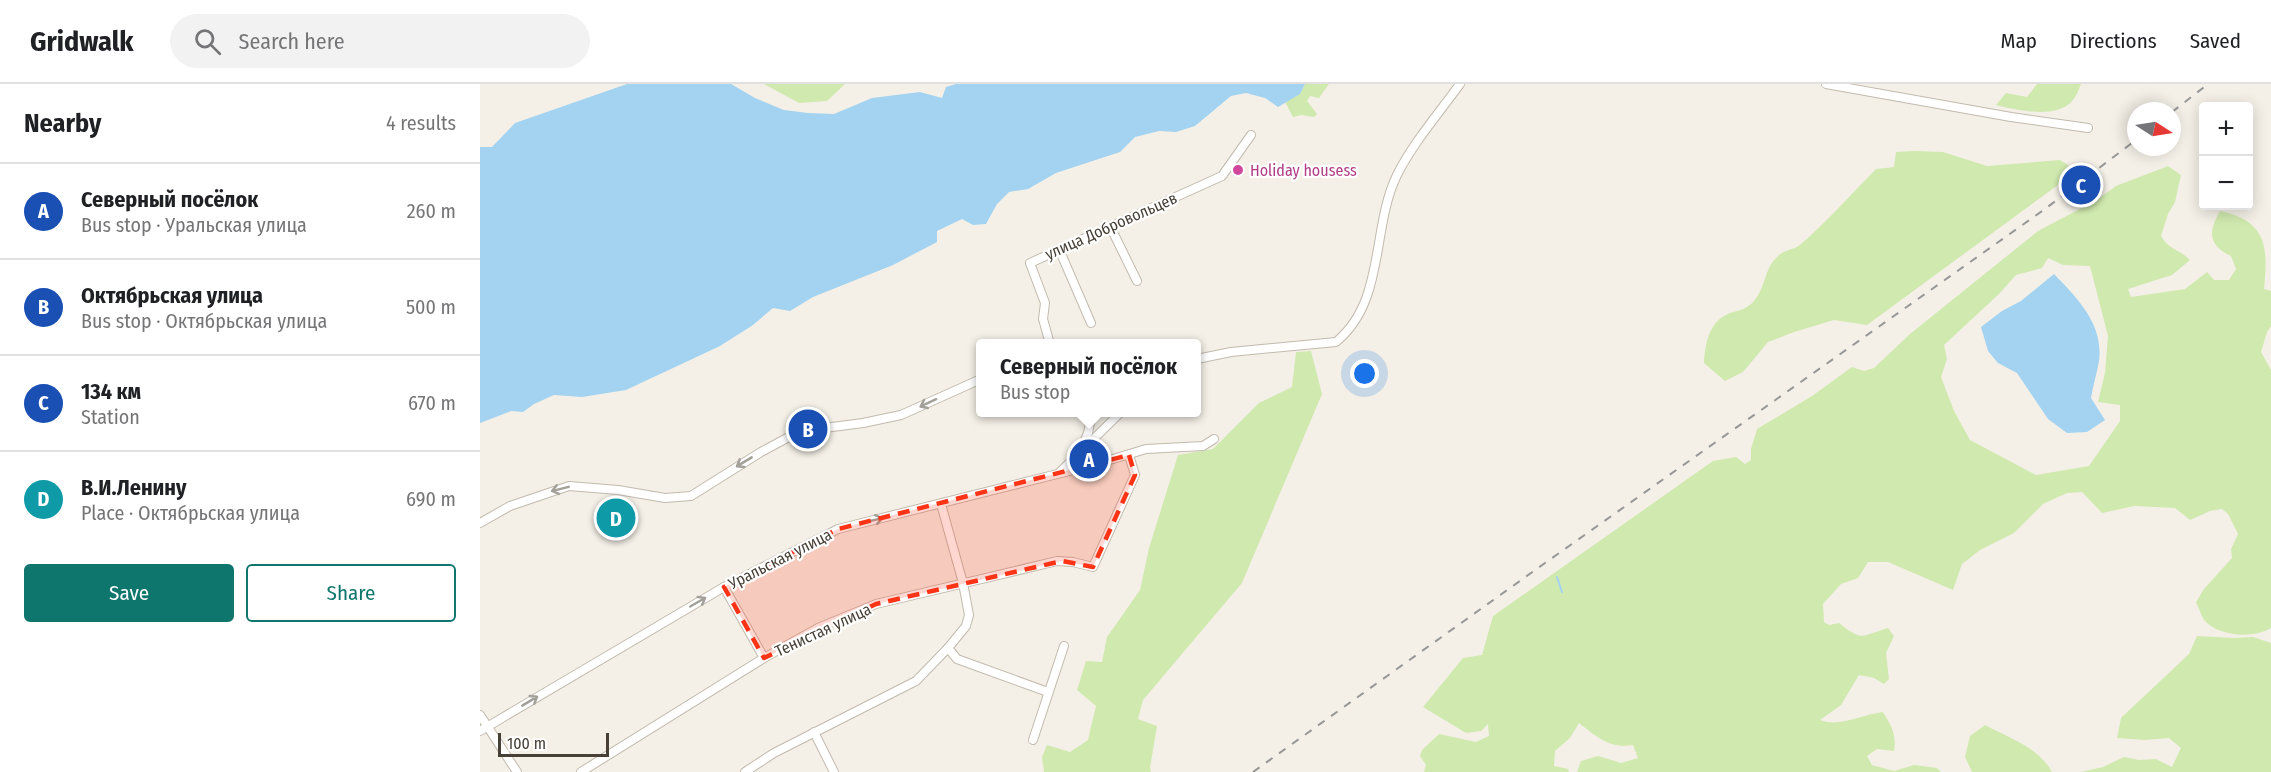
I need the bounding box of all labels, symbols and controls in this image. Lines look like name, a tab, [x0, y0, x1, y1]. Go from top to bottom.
search box	[170, 14, 590, 68]
text: Gridwalk	[30, 25, 134, 58]
icon: search	[191, 25, 224, 58]
text: Search here	[239, 28, 345, 55]
text: Map	[2000, 28, 2037, 54]
text: Directions	[2070, 28, 2157, 54]
text: Saved	[2190, 28, 2241, 54]
north arrow	[2127, 102, 2181, 156]
map controls	[2199, 102, 2253, 210]
button: +	[2199, 102, 2253, 156]
text: Nearby	[24, 108, 101, 139]
text: 4 results	[386, 111, 456, 135]
button: −	[2199, 156, 2253, 210]
place label: Holiday housess	[1250, 161, 1357, 180]
pin: C	[2062, 162, 2100, 208]
marker: Holiday housess	[1231, 163, 1245, 177]
text: Северный посёлок	[81, 186, 258, 213]
street label: улица Добровольцев	[1042, 188, 1180, 264]
text: A	[38, 199, 49, 223]
text: 260 m	[407, 199, 456, 223]
text: Bus stop · Уральская улица	[81, 213, 307, 237]
text: Октябрьская улица	[81, 282, 263, 309]
text: B	[38, 295, 49, 319]
text: 500 m	[406, 295, 456, 319]
text: Bus stop · Октябрьская улица	[81, 309, 327, 333]
popup	[976, 339, 1201, 417]
text: Северный посёлок	[1000, 353, 1177, 380]
your location	[1350, 359, 1379, 388]
text: 134 км	[81, 378, 141, 405]
text: Bus stop	[1000, 380, 1070, 404]
text: C	[38, 391, 49, 415]
text: 670 m	[408, 391, 456, 415]
one-way arrow	[919, 398, 937, 410]
text: Station	[81, 405, 140, 429]
pin: B	[788, 406, 828, 452]
pin: A	[1070, 436, 1108, 482]
one-way arrow	[736, 456, 753, 468]
text: В.И.Ленину	[81, 474, 187, 501]
one-way arrow	[551, 483, 570, 495]
text: D	[38, 487, 49, 511]
text: 690 m	[406, 487, 456, 511]
pin: D	[596, 496, 636, 540]
text: Place · Октябрьская улица	[81, 501, 300, 525]
one-way arrow	[864, 514, 883, 525]
street label: Уральская улица	[724, 525, 835, 594]
button: Save	[24, 564, 234, 622]
button: Share	[246, 564, 456, 622]
one-way arrow	[689, 596, 706, 608]
street label: Тенистая улица	[772, 599, 874, 661]
one-way arrow	[521, 694, 538, 706]
scale bar	[498, 730, 609, 758]
text: 100 m	[507, 734, 546, 753]

